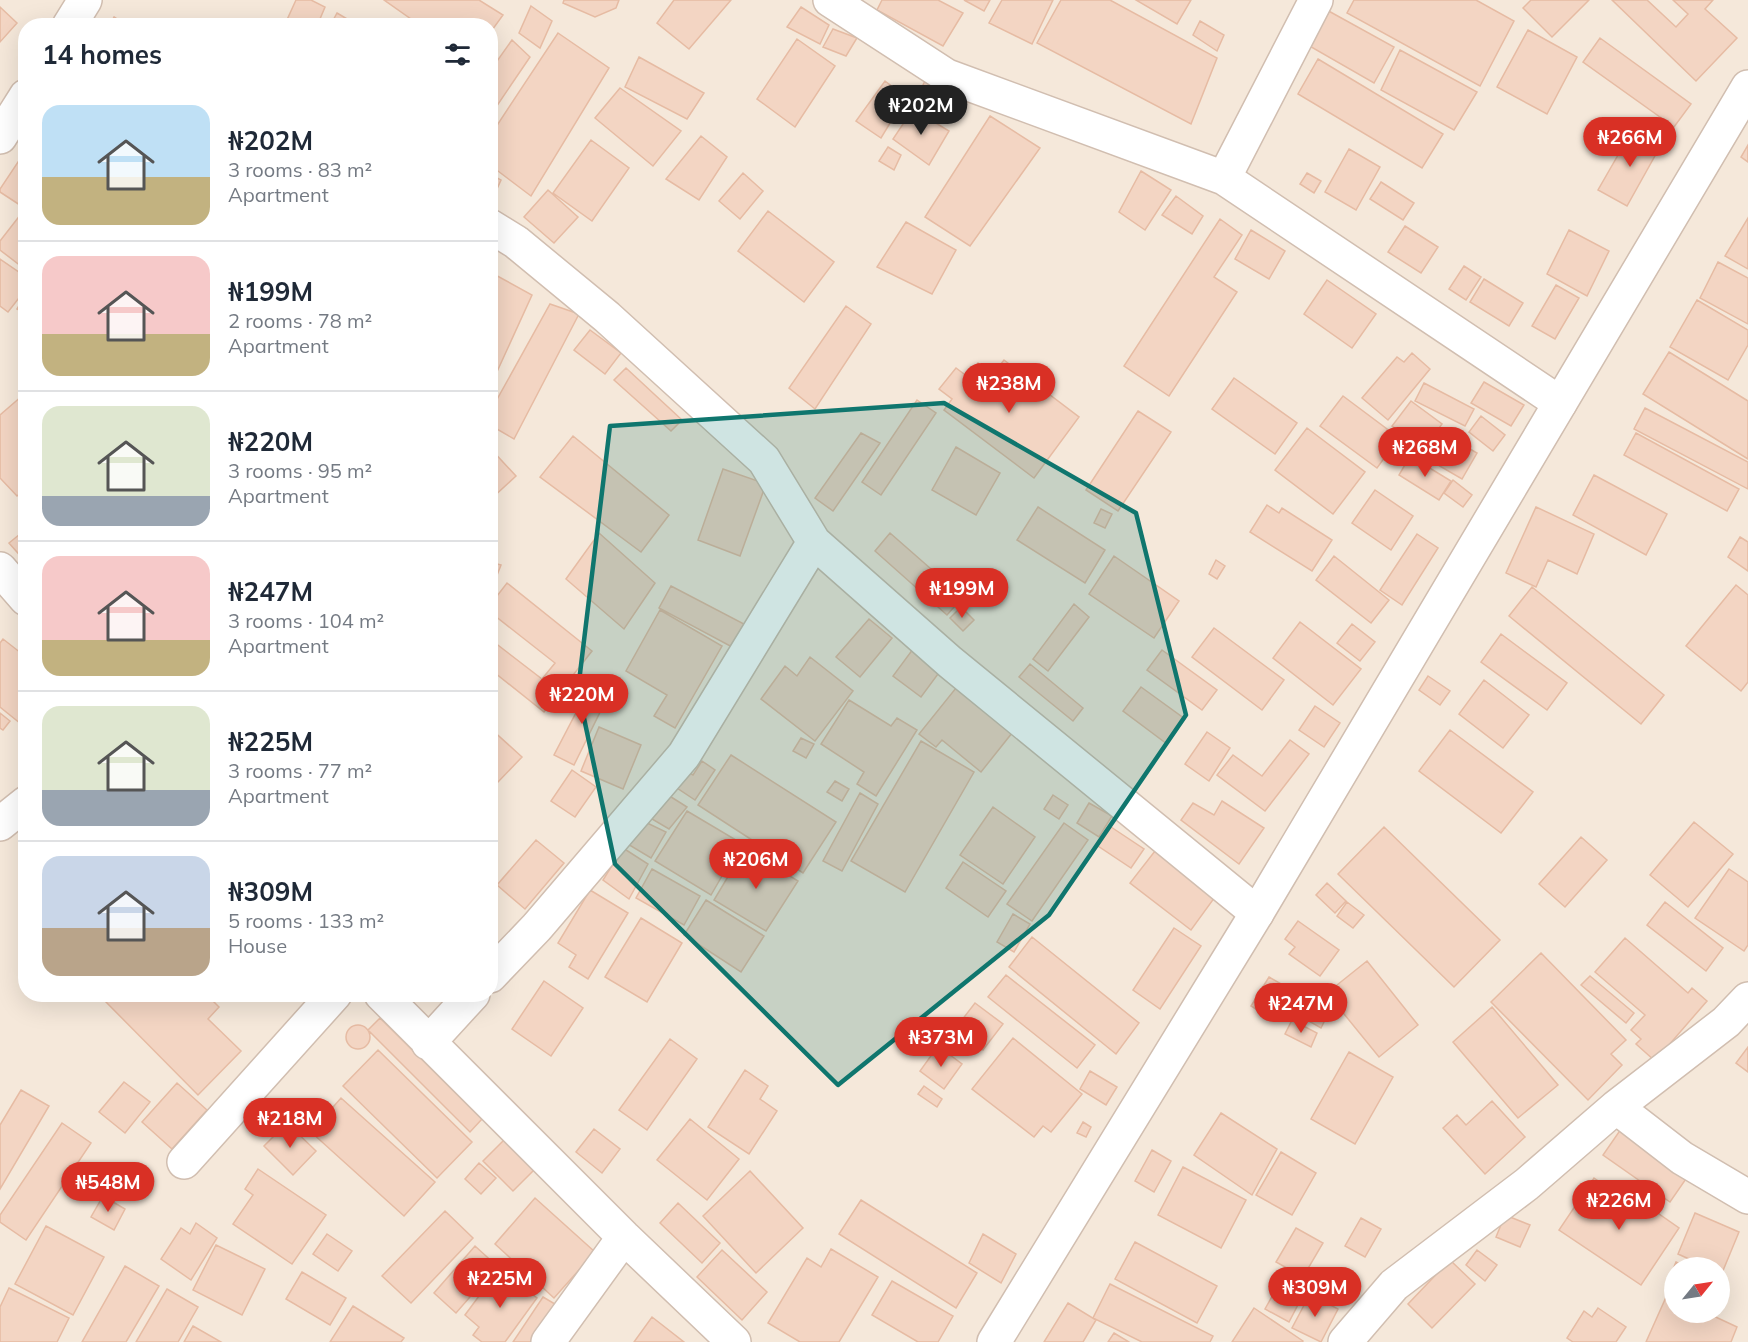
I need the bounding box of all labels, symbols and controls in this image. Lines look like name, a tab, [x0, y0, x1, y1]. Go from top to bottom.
text: 14 homes	[42, 38, 162, 71]
icon: filters	[441, 38, 474, 71]
pin: ₦202M	[879, 85, 963, 136]
text: ₦202M	[888, 92, 954, 117]
pin: ₦266M	[1588, 117, 1672, 168]
text: ₦202M	[228, 124, 313, 157]
text: ₦266M	[1597, 124, 1663, 149]
icon: home	[90, 129, 162, 201]
text: 3 rooms · 83 m²	[228, 157, 372, 182]
text: Apartment	[228, 182, 329, 207]
text: ₦199M	[228, 275, 313, 308]
icon: home	[90, 280, 162, 352]
text: 2 rooms · 78 m²	[228, 308, 372, 333]
text: Apartment	[228, 333, 329, 358]
pin: ₦238M	[967, 363, 1051, 414]
text: ₦238M	[976, 370, 1042, 395]
text: ₦220M	[228, 425, 313, 458]
pin: ₦268M	[1383, 427, 1467, 478]
icon: home	[90, 430, 162, 502]
text: ₦268M	[1392, 434, 1458, 459]
text: 3 rooms · 95 m²	[228, 458, 372, 483]
text: Apartment	[228, 483, 329, 508]
pin: ₦199M	[920, 568, 1004, 619]
text: ₦247M	[228, 575, 313, 608]
text: ₦199M	[929, 575, 995, 600]
icon: home	[90, 580, 162, 652]
text: 3 rooms · 104 m²	[228, 608, 384, 633]
text: Apartment	[228, 633, 329, 658]
pin: ₦220M	[540, 674, 624, 725]
text: ₦220M	[549, 681, 615, 706]
text: ₦225M	[228, 725, 313, 758]
icon: home	[90, 730, 162, 802]
text: 3 rooms · 77 m²	[228, 758, 372, 783]
text: Apartment	[228, 783, 329, 808]
pin: ₦206M	[714, 839, 798, 890]
text: ₦206M	[723, 846, 789, 871]
text: ₦309M	[228, 875, 313, 908]
icon: home	[90, 880, 162, 952]
text: 5 rooms · 133 m²	[228, 908, 384, 933]
text: House	[228, 933, 287, 958]
pin: ₦247M	[1259, 983, 1343, 1034]
text: ₦247M	[1268, 990, 1334, 1015]
pin: ₦373M	[899, 1017, 983, 1068]
text: ₦373M	[908, 1024, 974, 1049]
pin: ₦218M	[248, 1098, 332, 1149]
text: ₦218M	[257, 1105, 323, 1130]
pin: ₦548M	[66, 1162, 150, 1213]
text: ₦548M	[75, 1169, 141, 1194]
pin: ₦226M	[1577, 1180, 1661, 1231]
text: ₦226M	[1586, 1187, 1652, 1212]
north arrow	[1664, 1257, 1730, 1323]
map controls	[1664, 1257, 1730, 1323]
pin: ₦225M	[458, 1258, 542, 1309]
text: ₦225M	[467, 1265, 533, 1290]
pin: ₦309M	[1273, 1267, 1357, 1318]
text: ₦309M	[1282, 1274, 1348, 1299]

